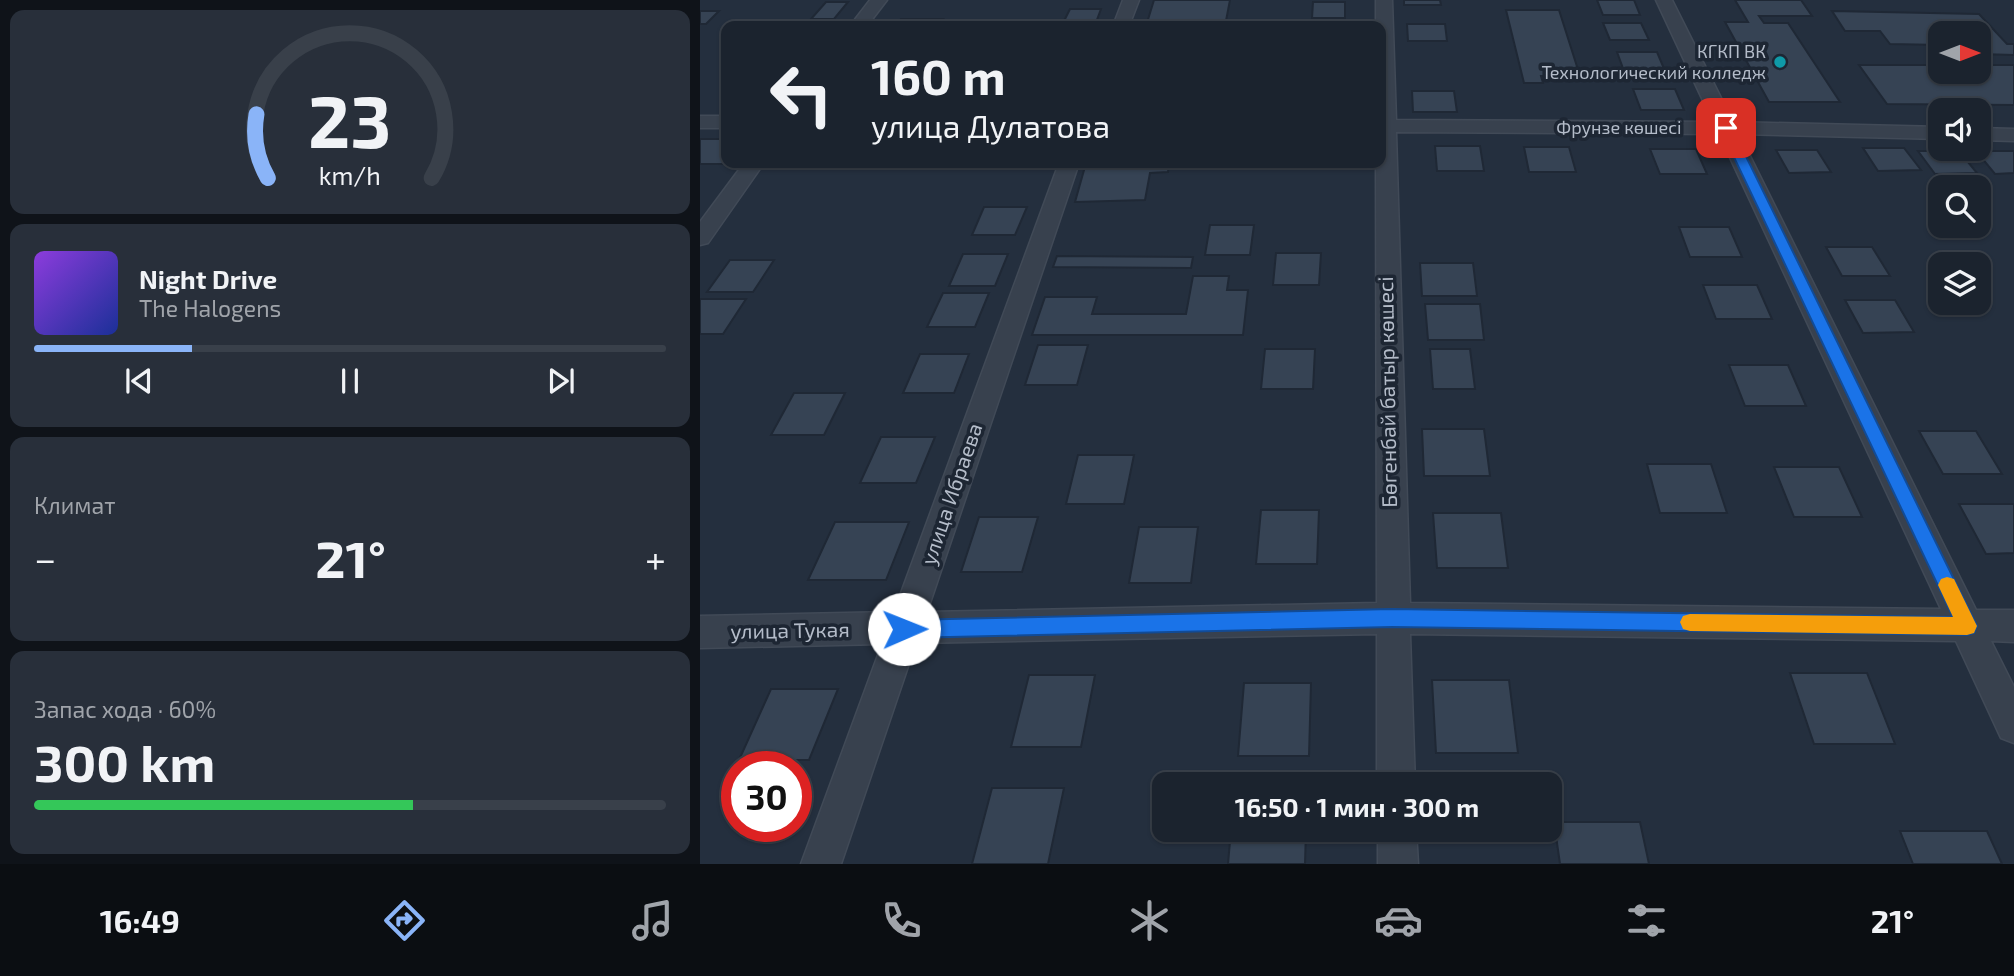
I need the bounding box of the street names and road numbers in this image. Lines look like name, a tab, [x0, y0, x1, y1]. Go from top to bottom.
street label: Фрунзе көшесі	[1556, 116, 1682, 138]
street label: Бөгенбай батыр көшесі	[1372, 276, 1401, 508]
street label: улица Ибраева	[915, 419, 987, 568]
street label: улица Тукая	[730, 616, 850, 644]

